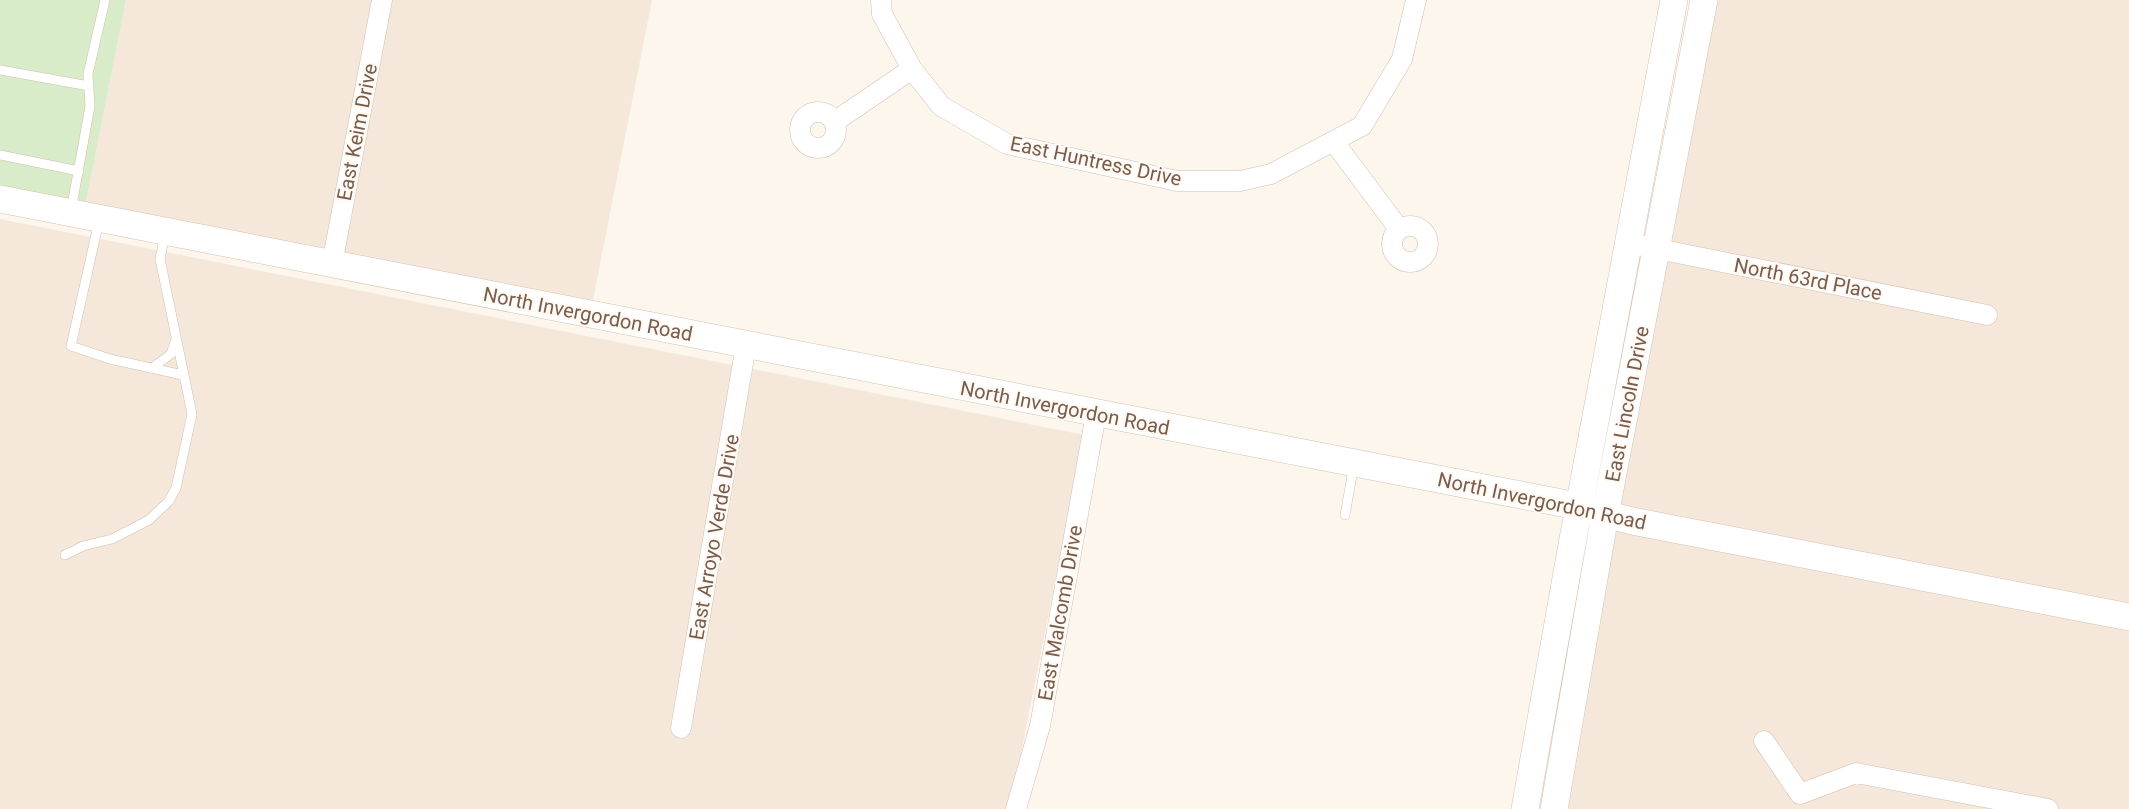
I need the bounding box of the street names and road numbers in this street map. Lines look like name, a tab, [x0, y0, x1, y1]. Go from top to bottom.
street label: East Keim Drive	[332, 61, 382, 203]
street label: East Huntress Drive	[1008, 131, 1184, 191]
street label: North 63rd Place	[1732, 253, 1884, 305]
street label: North Invergordon Road	[481, 282, 695, 346]
street label: East Lincoln Drive	[1600, 324, 1654, 484]
street label: North Invergordon Road	[958, 376, 1172, 440]
street label: East Arroyo Verde Drive	[684, 432, 744, 642]
street label: North Invergordon Road	[1436, 467, 1648, 535]
street label: East Malcomb Drive	[1033, 523, 1087, 703]

